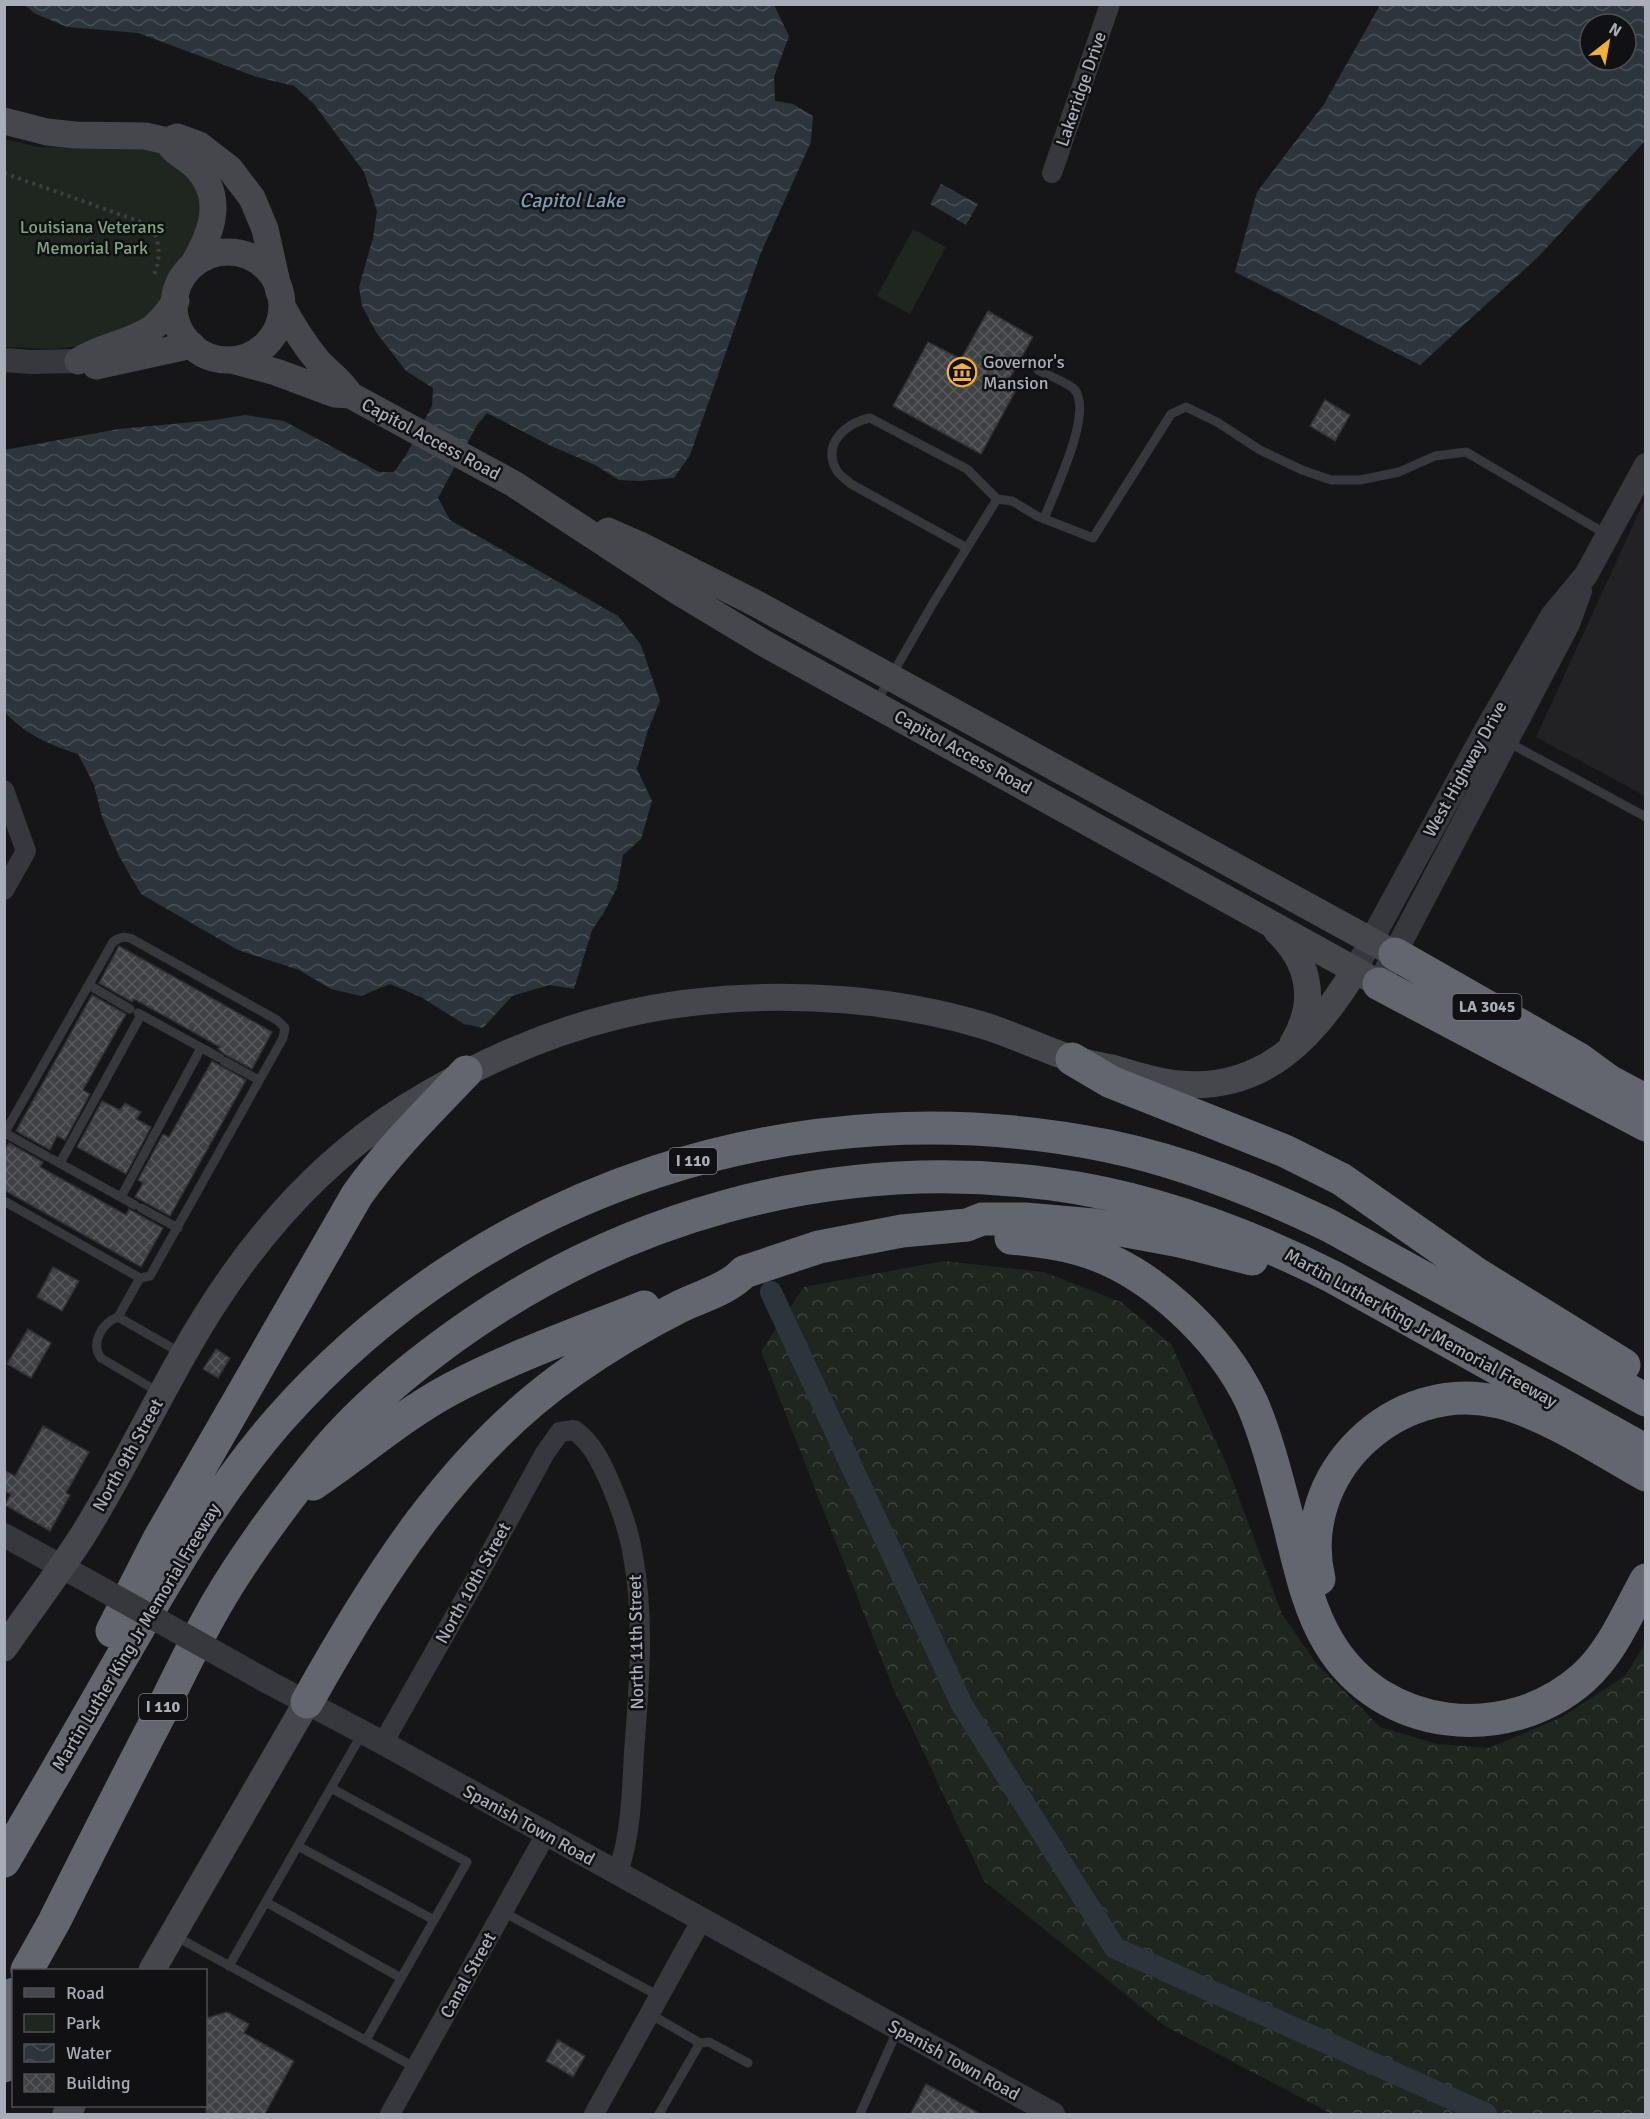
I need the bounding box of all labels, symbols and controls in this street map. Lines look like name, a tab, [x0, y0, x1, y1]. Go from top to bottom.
north arrow	[1578, 12, 1638, 72]
text: N	[1605, 19, 1625, 41]
street label: Lakeridge Drive	[1051, 29, 1111, 149]
water label: Capitol Lake	[519, 188, 626, 213]
park label: Louisiana Veterans Memorial Park	[20, 216, 164, 259]
place label: Governor's Mansion	[983, 351, 1065, 394]
museum icon: Governor's Mansion	[946, 356, 978, 388]
street label: Capitol Access Road	[358, 393, 504, 485]
street label: West Highway Drive	[1418, 697, 1512, 841]
street label: Capitol Access Road	[890, 705, 1036, 799]
road number: LA 3045	[1452, 994, 1522, 1020]
road number: I 110	[669, 1148, 717, 1174]
street label: Martin Luther King Jr Memorial Freeway	[1281, 1244, 1562, 1413]
street label: North 9th Street	[88, 1395, 168, 1515]
street label: Martin Luther King Jr Memorial Freeway	[47, 1499, 225, 1775]
street label: North 10th Street	[431, 1519, 515, 1647]
street label: North 11th Street	[624, 1574, 648, 1710]
road number: I 110	[139, 1694, 187, 1720]
street label: Spanish Town Road	[459, 1780, 599, 1870]
street label: Canal Street	[435, 1928, 501, 2022]
legend	[12, 1969, 207, 2107]
text: Road	[66, 1982, 105, 2004]
text: Park	[66, 2012, 101, 2034]
street label: Spanish Town Road	[884, 2015, 1024, 2105]
text: Water	[66, 2042, 112, 2064]
text: Building	[66, 2072, 130, 2094]

